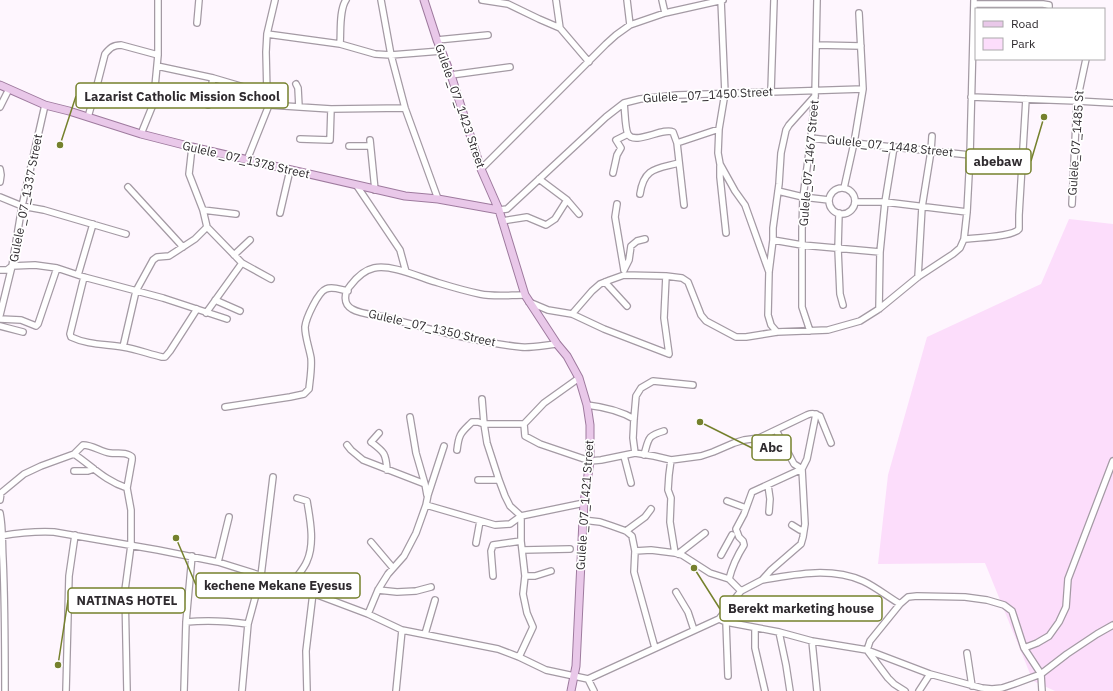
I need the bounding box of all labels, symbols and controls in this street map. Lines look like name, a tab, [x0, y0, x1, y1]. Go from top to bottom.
legend	[975, 8, 1105, 60]
text: Road	[1011, 16, 1039, 31]
text: Park	[1011, 36, 1036, 51]
street label: Gulele _07_1423 Street	[432, 42, 489, 170]
callout: Lazarist Catholic Mission School	[76, 83, 288, 108]
street label: Gulele _07_1450 Street	[643, 84, 773, 105]
text: Lazarist Catholic Mission School	[84, 88, 280, 105]
street label: Gulele_07_1485 St	[1064, 90, 1087, 196]
street label: Gulele_07_1467 Street	[796, 99, 821, 227]
street label: Gulele_07_1448 Street	[826, 131, 954, 160]
street label: Gulele _07_1337 Street	[6, 133, 45, 263]
street label: Gulele _07_1378 Street	[181, 138, 311, 181]
callout: abebaw	[966, 149, 1031, 174]
text: abebaw	[974, 153, 1022, 170]
street label: Gulele _07_1350 Street	[367, 306, 497, 349]
callout: Abc	[752, 435, 791, 460]
street label: Gulele _07_1421 Street	[572, 439, 597, 570]
text: Abc	[759, 439, 783, 456]
callout: kechene Mekane Eyesus	[196, 573, 360, 598]
text: kechene Mekane Eyesus	[204, 577, 353, 594]
callout: NATINAS HOTEL	[68, 588, 185, 613]
text: NATINAS HOTEL	[77, 592, 178, 609]
callout: Berekt marketing house	[720, 596, 882, 621]
text: Berekt marketing house	[728, 600, 874, 617]

